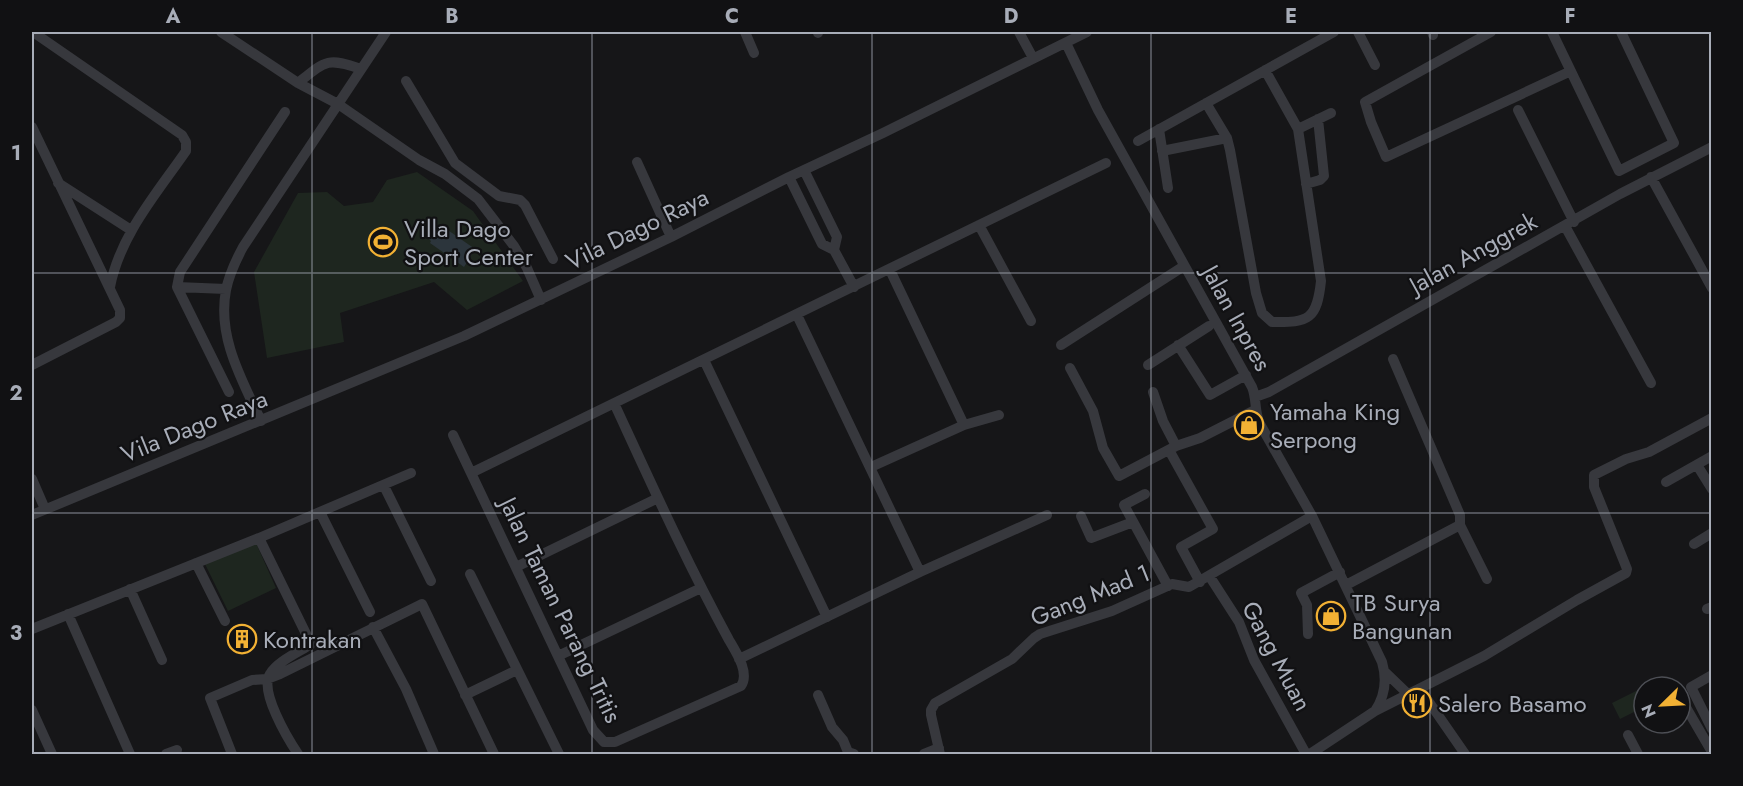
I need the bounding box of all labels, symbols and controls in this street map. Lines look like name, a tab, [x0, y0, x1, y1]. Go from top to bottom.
text: A	[165, 2, 181, 31]
text: B	[445, 2, 459, 31]
text: C	[725, 2, 739, 31]
text: D	[1004, 2, 1018, 31]
text: E	[1285, 2, 1297, 31]
text: F	[1564, 2, 1576, 31]
text: 1	[11, 139, 21, 168]
street label: Vila Dago Raya	[560, 179, 714, 279]
street label: Jalan Anggrek	[1400, 203, 1543, 304]
place label: Villa Dago Sport Center	[404, 211, 534, 274]
sports icon: Villa Dago Sport Center	[367, 226, 399, 258]
street label: Jalan Inpres	[1192, 256, 1280, 377]
text: 2	[9, 379, 23, 408]
street label: Vila Dago Raya	[116, 381, 272, 471]
place label: Yamaha King Serpong	[1270, 394, 1400, 457]
shop icon: Yamaha King Serpong	[1233, 409, 1265, 441]
street label: Jalan Taman Parang Tritis	[490, 489, 631, 729]
street label: Gang Mad 1	[1025, 555, 1155, 635]
place label: TB Surya Bangunan	[1352, 585, 1453, 648]
street label: Gang Muan	[1233, 595, 1321, 717]
shop icon: TB Surya Bangunan	[1315, 600, 1347, 632]
text: 3	[10, 619, 22, 648]
place label: Kontrakan	[263, 622, 362, 657]
building icon: Kontrakan	[226, 623, 258, 655]
north arrow	[1632, 675, 1692, 735]
place label: Salero Basamo	[1438, 686, 1587, 721]
restaurant icon: Salero Basamo	[1401, 687, 1433, 719]
text: N	[1636, 700, 1662, 721]

